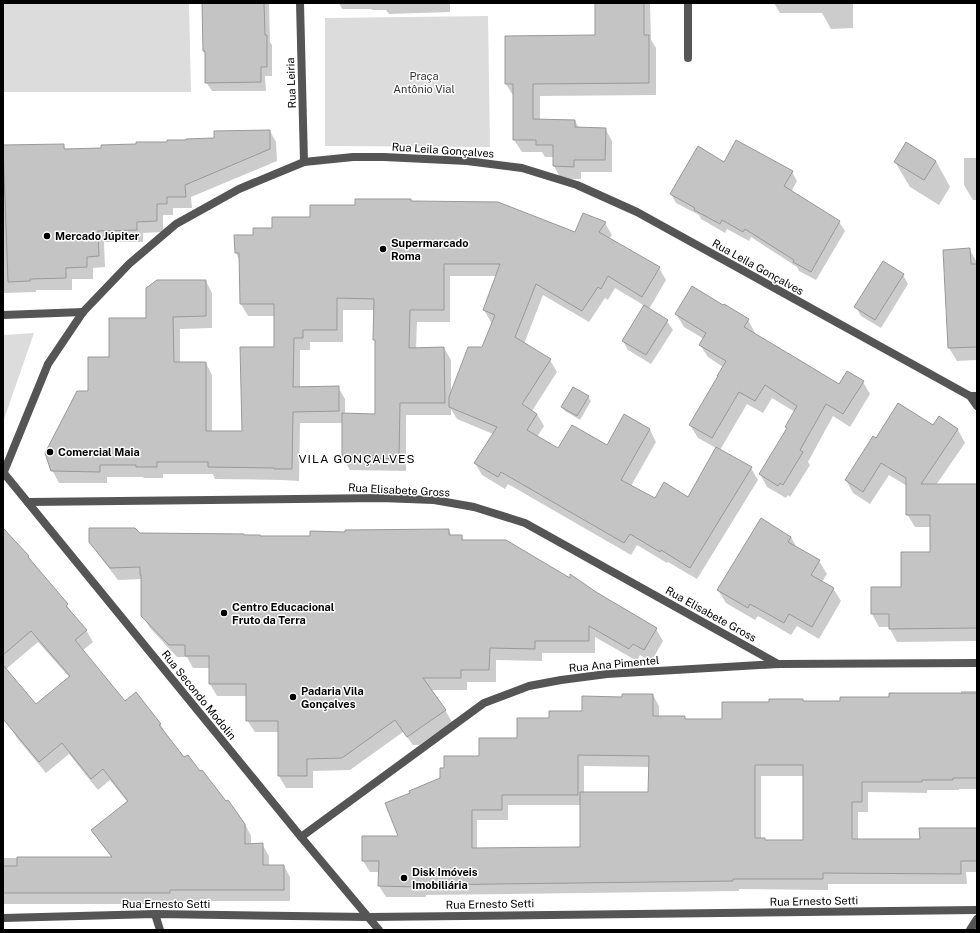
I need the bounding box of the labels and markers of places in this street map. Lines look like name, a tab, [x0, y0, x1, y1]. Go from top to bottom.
place label: Mercado Júpiter	[55, 230, 140, 242]
marker: Mercado Júpiter	[42, 231, 52, 241]
place label: Supermarcado Roma	[391, 237, 469, 262]
marker: Supermarcado Roma	[378, 244, 388, 254]
place label: Comercial Maia	[58, 446, 140, 458]
marker: Comercial Maia	[45, 447, 55, 457]
place label: Centro Educacional Fruto da Terra	[232, 601, 335, 626]
marker: Centro Educacional Fruto da Terra	[219, 608, 229, 618]
place label: Padaria Vila Gonçalves	[301, 685, 364, 711]
marker: Padaria Vila Gonçalves	[288, 692, 298, 702]
place label: Disk Imóveis Imobiliária	[412, 866, 478, 891]
marker: Disk Imóveis Imobiliária	[399, 873, 409, 883]

